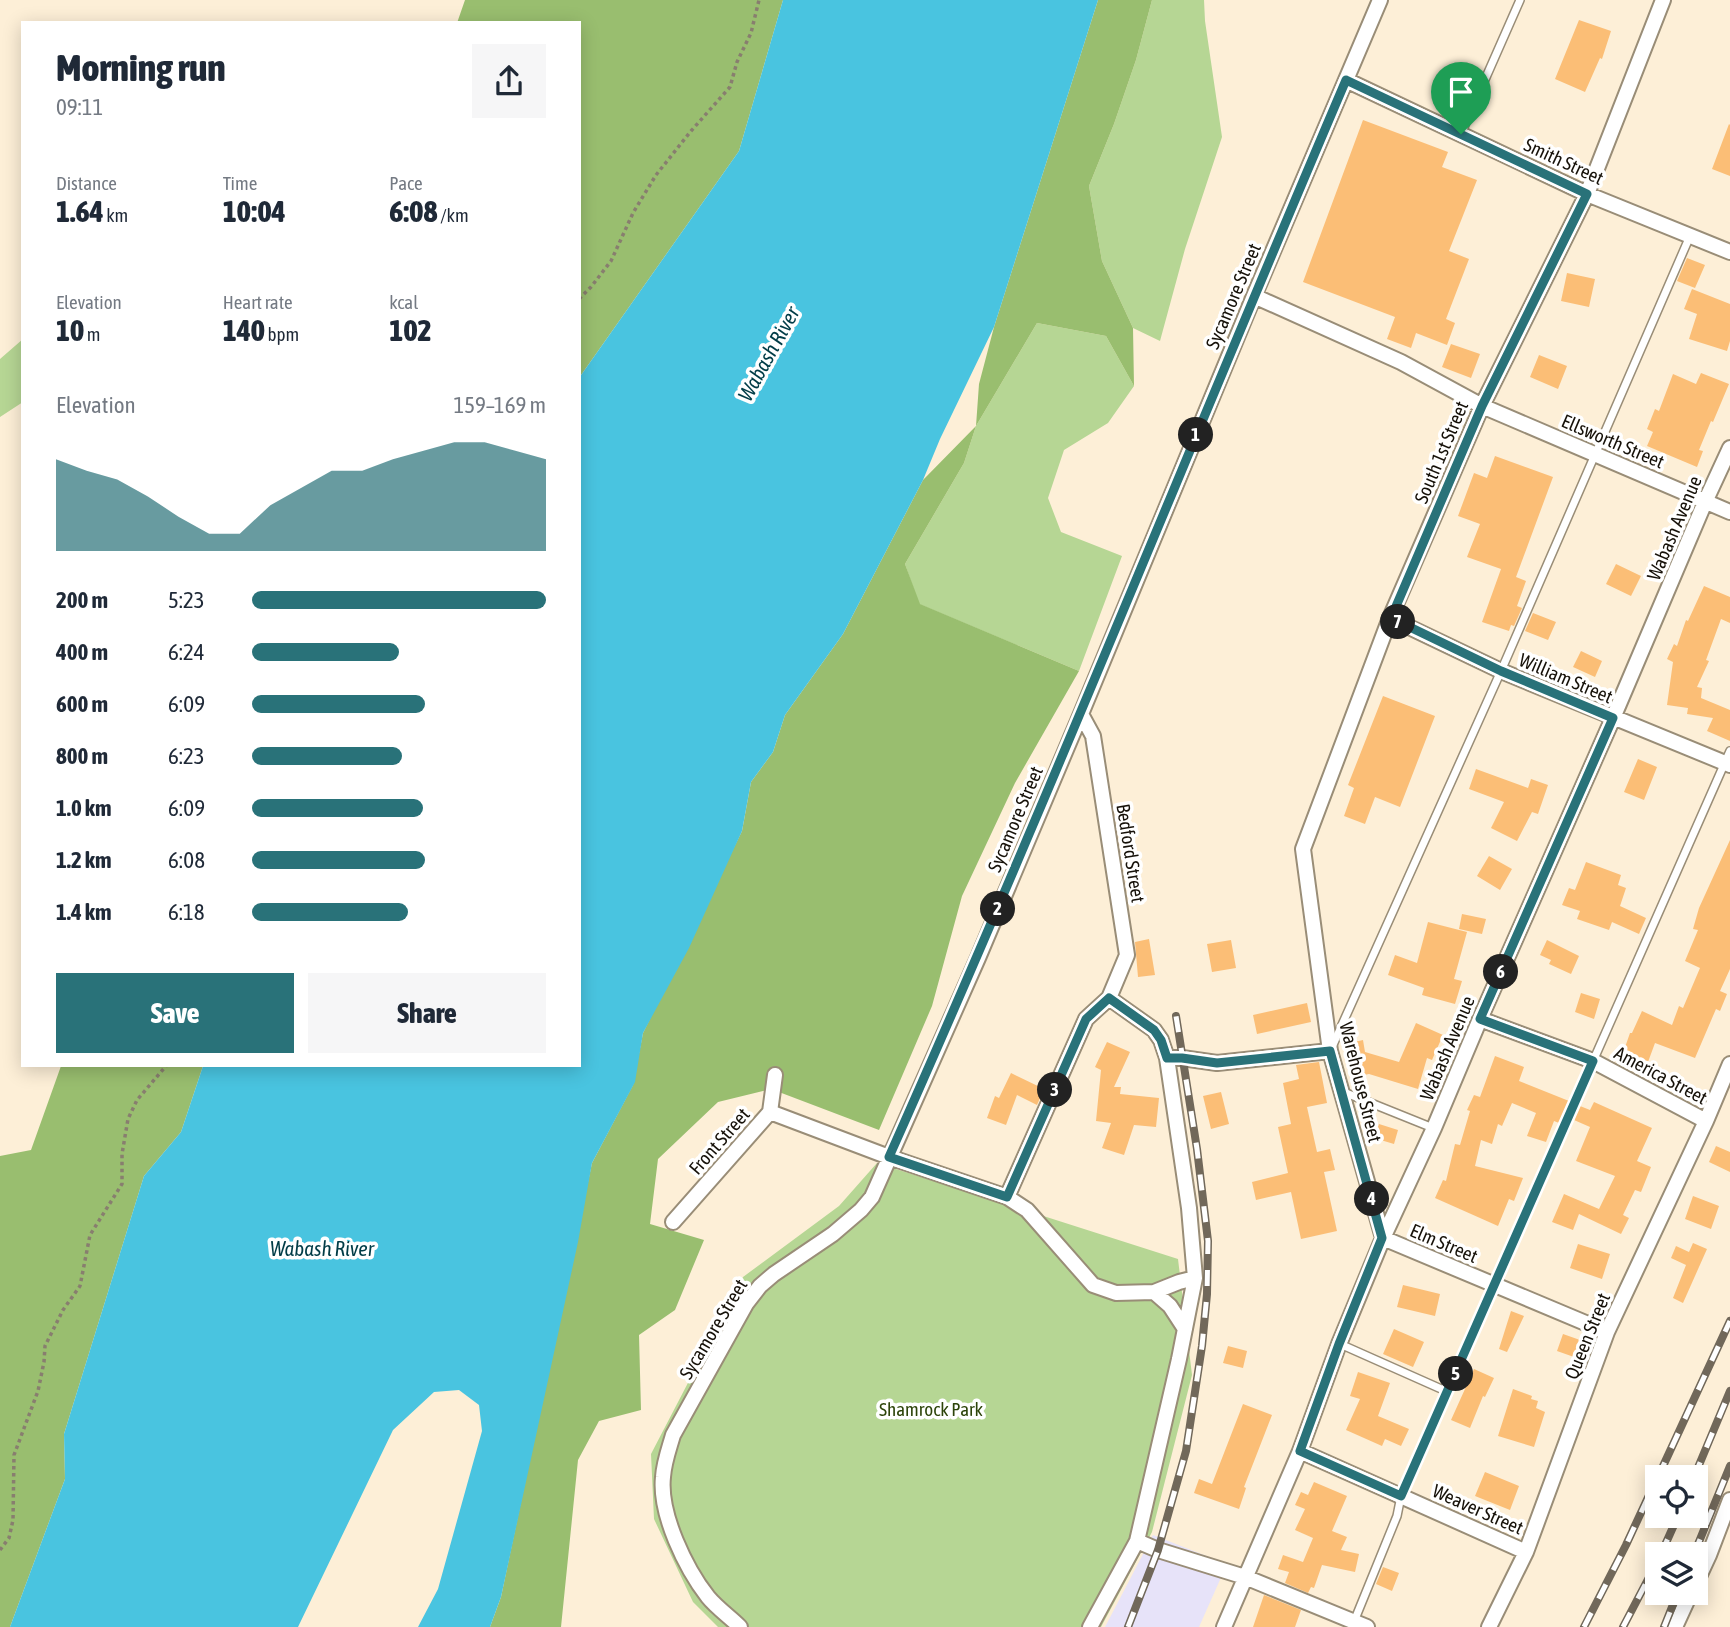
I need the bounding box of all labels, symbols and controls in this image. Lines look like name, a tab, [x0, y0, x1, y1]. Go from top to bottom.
button: share	[472, 44, 546, 118]
text: Morning run	[56, 46, 226, 89]
pin	[1431, 62, 1491, 134]
icon: arrive	[1442, 73, 1480, 111]
text: 09:11	[56, 94, 103, 120]
street label: Smith Street	[1521, 133, 1607, 189]
text: Distance	[56, 172, 117, 194]
text: Time	[223, 172, 257, 194]
text: Pace	[389, 172, 423, 194]
text: 1.64	[56, 194, 104, 228]
text: 10:04	[223, 194, 286, 228]
text: 6:08	[389, 194, 438, 228]
text: km	[104, 204, 128, 226]
text: /km	[438, 204, 469, 226]
street label: Sycamore Street	[1201, 240, 1265, 352]
text: Elevation	[56, 291, 122, 313]
text: Heart rate	[223, 291, 293, 313]
text: kcal	[389, 291, 418, 313]
water label: Wabash River	[732, 301, 804, 405]
text: 10	[56, 313, 84, 347]
text: 140	[223, 313, 265, 347]
text: 102	[389, 313, 432, 347]
text: m	[84, 323, 101, 345]
text: bpm	[265, 323, 299, 345]
text: Elevation	[56, 392, 136, 418]
text: 159–169 m	[453, 392, 546, 418]
street label: South 1st Street	[1410, 398, 1472, 506]
street label: Ellsworth Street	[1558, 410, 1668, 472]
pin: 1	[1178, 418, 1214, 452]
text: 1	[1191, 423, 1200, 445]
street label: Wabash Avenue	[1642, 473, 1706, 583]
text: 200 m	[56, 587, 108, 613]
text: 5:23	[168, 587, 205, 613]
pin: 7	[1380, 604, 1416, 640]
text: 7	[1393, 610, 1402, 632]
text: 400 m	[56, 639, 108, 665]
text: 6:24	[168, 639, 205, 665]
street label: William Street	[1516, 648, 1616, 708]
text: 600 m	[56, 691, 108, 717]
text: 6:09	[168, 691, 205, 717]
text: 800 m	[56, 743, 108, 769]
text: 6:23	[168, 743, 205, 769]
street label: Sycamore Street	[983, 763, 1047, 875]
text: 1.0 km	[56, 795, 112, 821]
text: 6:09	[168, 795, 205, 821]
street label: Bedford Street	[1112, 802, 1150, 904]
text: 1.2 km	[56, 847, 112, 873]
text: 6:08	[168, 847, 205, 873]
pin: 2	[981, 892, 1016, 926]
text: 2	[993, 897, 1002, 919]
text: 1.4 km	[56, 899, 112, 925]
text: 6:18	[168, 899, 205, 925]
pin: 6	[1484, 954, 1518, 990]
text: 6	[1496, 960, 1505, 982]
button: Save	[56, 973, 294, 1053]
button: Share	[308, 973, 546, 1053]
street label: Wabash Avenue	[1415, 993, 1479, 1103]
street label: Warehouse Street	[1335, 1020, 1387, 1144]
street label: America Street	[1611, 1041, 1711, 1109]
pin: 3	[1038, 1072, 1072, 1108]
text: 3	[1050, 1078, 1059, 1100]
street label: Front Street	[684, 1103, 754, 1179]
pin: 4	[1354, 1182, 1390, 1216]
text: 4	[1367, 1187, 1376, 1209]
street label: Elm Street	[1407, 1219, 1481, 1267]
water label: Wabash River	[270, 1236, 375, 1260]
street label: Sycamore Street	[675, 1275, 751, 1383]
street label: Queen Street	[1560, 1290, 1614, 1382]
pin: 5	[1438, 1356, 1474, 1392]
text: 5	[1451, 1362, 1460, 1384]
park label: Shamrock Park	[879, 1398, 984, 1420]
map controls	[1645, 1465, 1708, 1605]
button: locate	[1645, 1465, 1708, 1528]
street label: Weaver Street	[1429, 1479, 1527, 1539]
button: layers	[1645, 1542, 1708, 1605]

